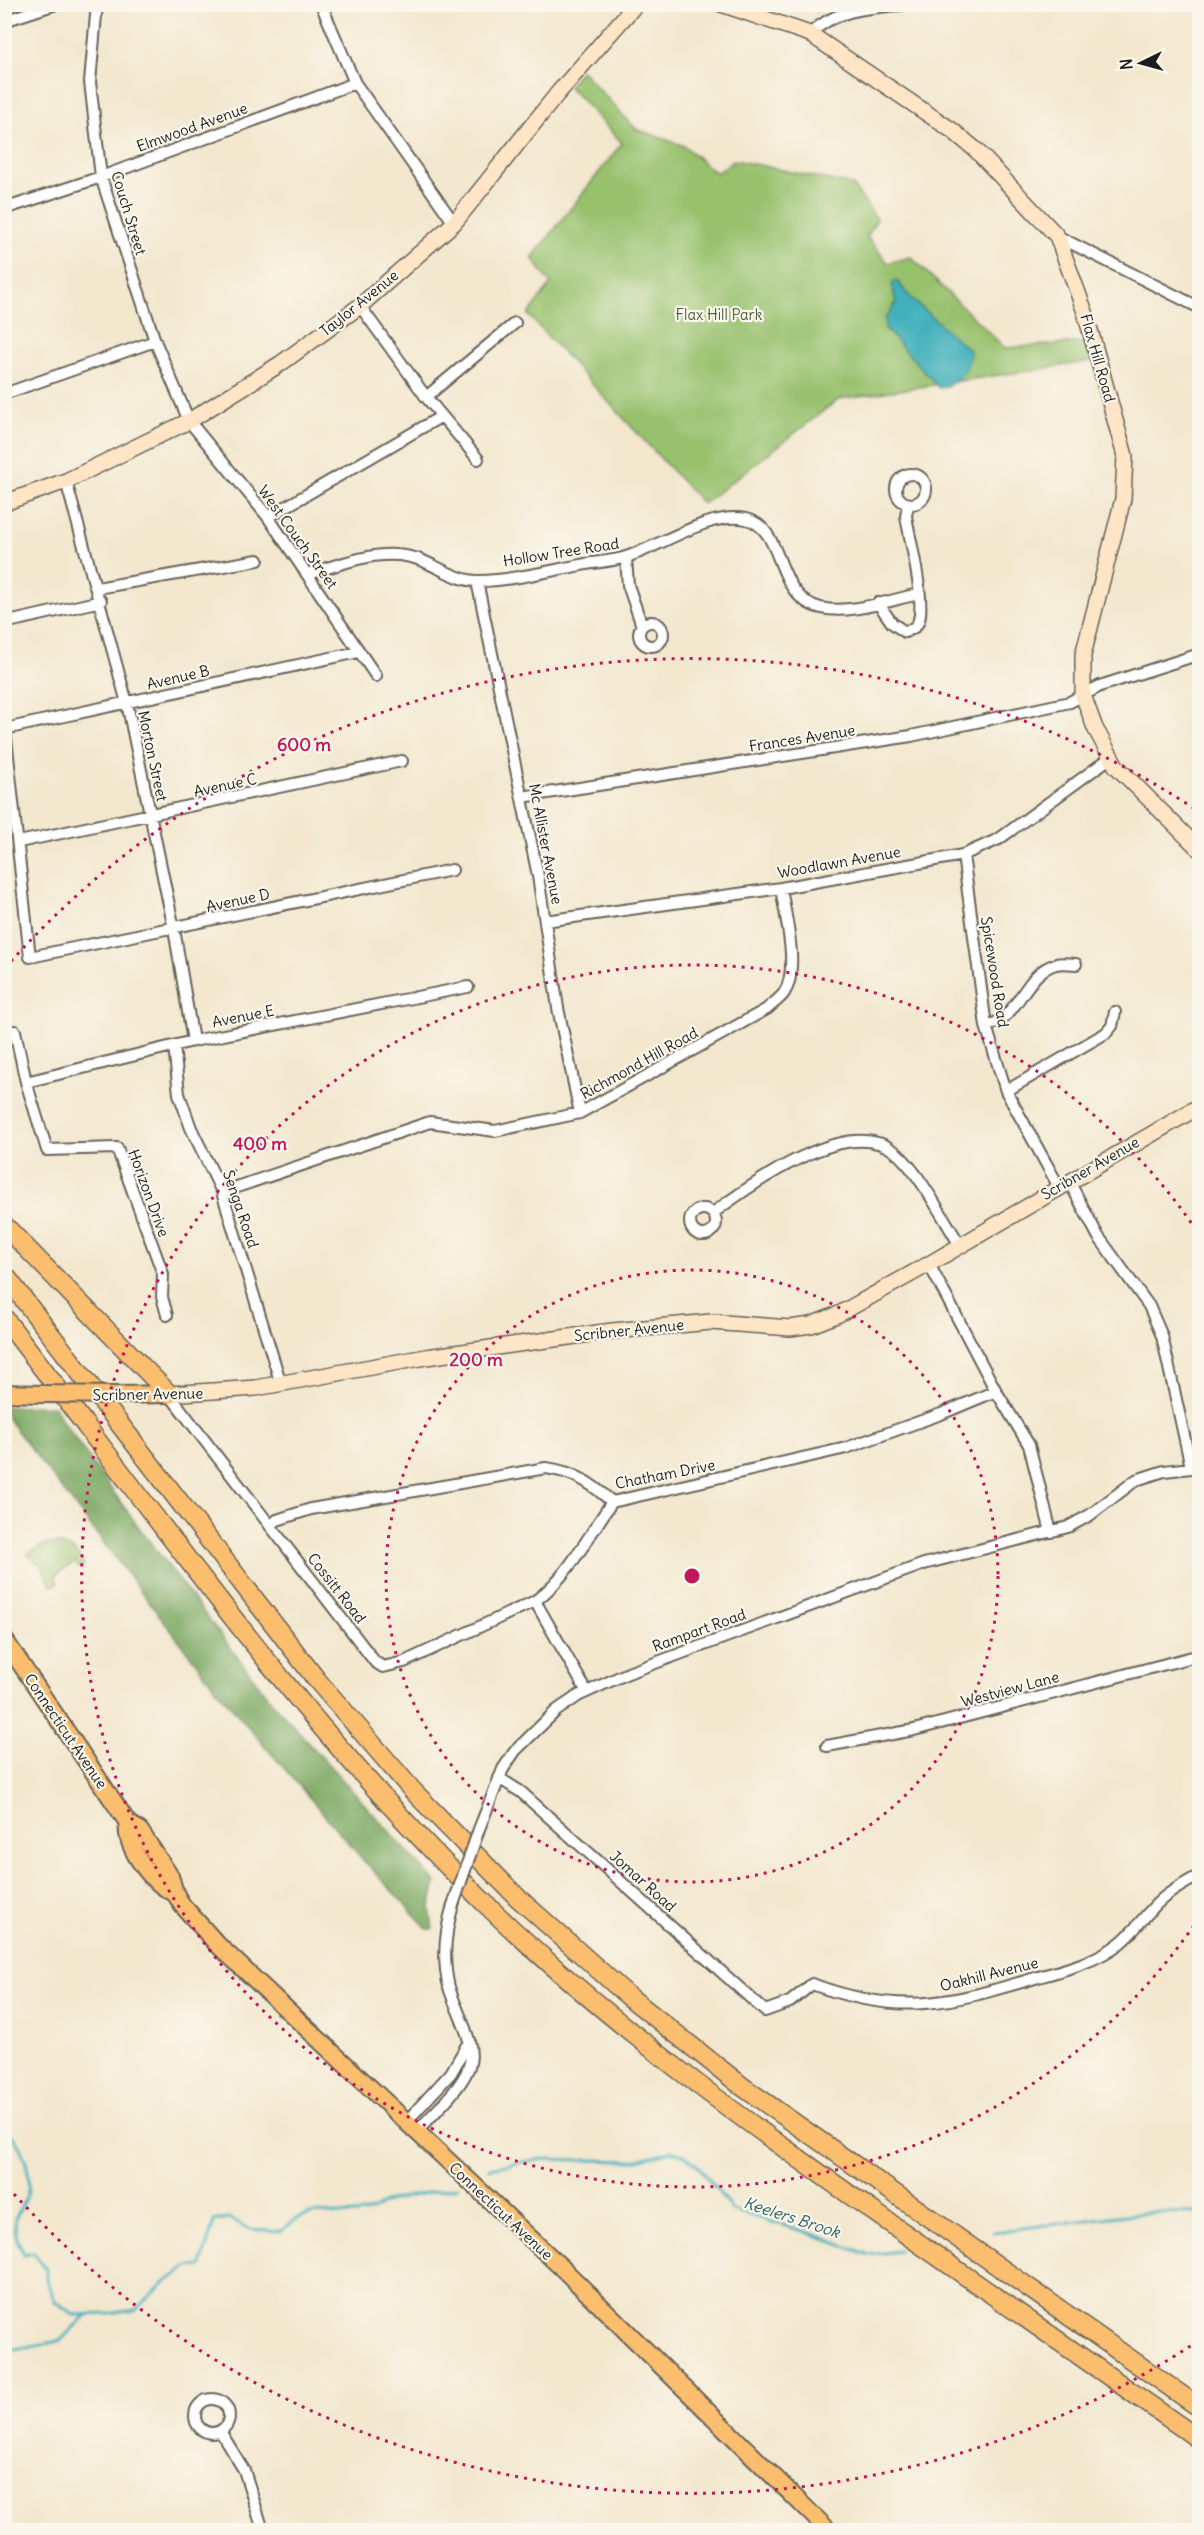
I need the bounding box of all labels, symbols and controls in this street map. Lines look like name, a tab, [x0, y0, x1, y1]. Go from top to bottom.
north arrow	[1111, 33, 1171, 93]
text: N	[1116, 58, 1137, 71]
street label: Elmwood Avenue	[134, 98, 250, 156]
street label: Couch Street	[107, 169, 151, 257]
street label: Taylor Avenue	[316, 266, 402, 340]
park label: Flax Hill Park	[676, 305, 763, 324]
street label: Flax Hill Road	[1076, 312, 1120, 405]
street label: West Couch Street	[254, 482, 342, 592]
street label: Hollow Tree Road	[502, 533, 621, 571]
street label: Avenue B	[145, 661, 211, 693]
street label: Morton Street	[134, 709, 172, 803]
street label: Frances Avenue	[748, 720, 856, 756]
text: 600 m	[277, 733, 331, 756]
street label: Avenue C	[192, 769, 258, 801]
street label: Mc Allister Avenue	[525, 782, 567, 906]
street label: Woodlawn Avenue	[776, 842, 902, 882]
street label: Avenue D	[204, 884, 272, 916]
street label: Spicewood Road	[977, 915, 1013, 1029]
street label: Avenue E	[210, 1001, 276, 1031]
street label: Richmond Hill Road	[577, 1023, 701, 1103]
text: 400 m	[233, 1132, 287, 1155]
street label: Scribner Avenue	[1037, 1132, 1143, 1204]
street label: Horizon Drive	[124, 1147, 174, 1239]
street label: Senga Road	[219, 1168, 263, 1250]
street label: Scribner Avenue	[573, 1315, 685, 1345]
text: 200 m	[449, 1348, 503, 1371]
street label: Scribner Avenue	[93, 1384, 203, 1404]
street label: Chatham Drive	[613, 1455, 717, 1493]
street label: Cossitt Road	[304, 1549, 370, 1627]
centre of rings	[682, 1566, 702, 1586]
street label: Rampart Road	[650, 1604, 749, 1656]
street label: Westview Lane	[959, 1667, 1061, 1711]
street label: Connecticut Avenue	[20, 1670, 112, 1792]
street label: Jomar Road	[606, 1846, 680, 1916]
street label: Oakhill Avenue	[938, 1953, 1040, 1995]
street label: Connecticut Avenue	[445, 2158, 557, 2264]
water label: Keelers Brook	[742, 2192, 844, 2242]

